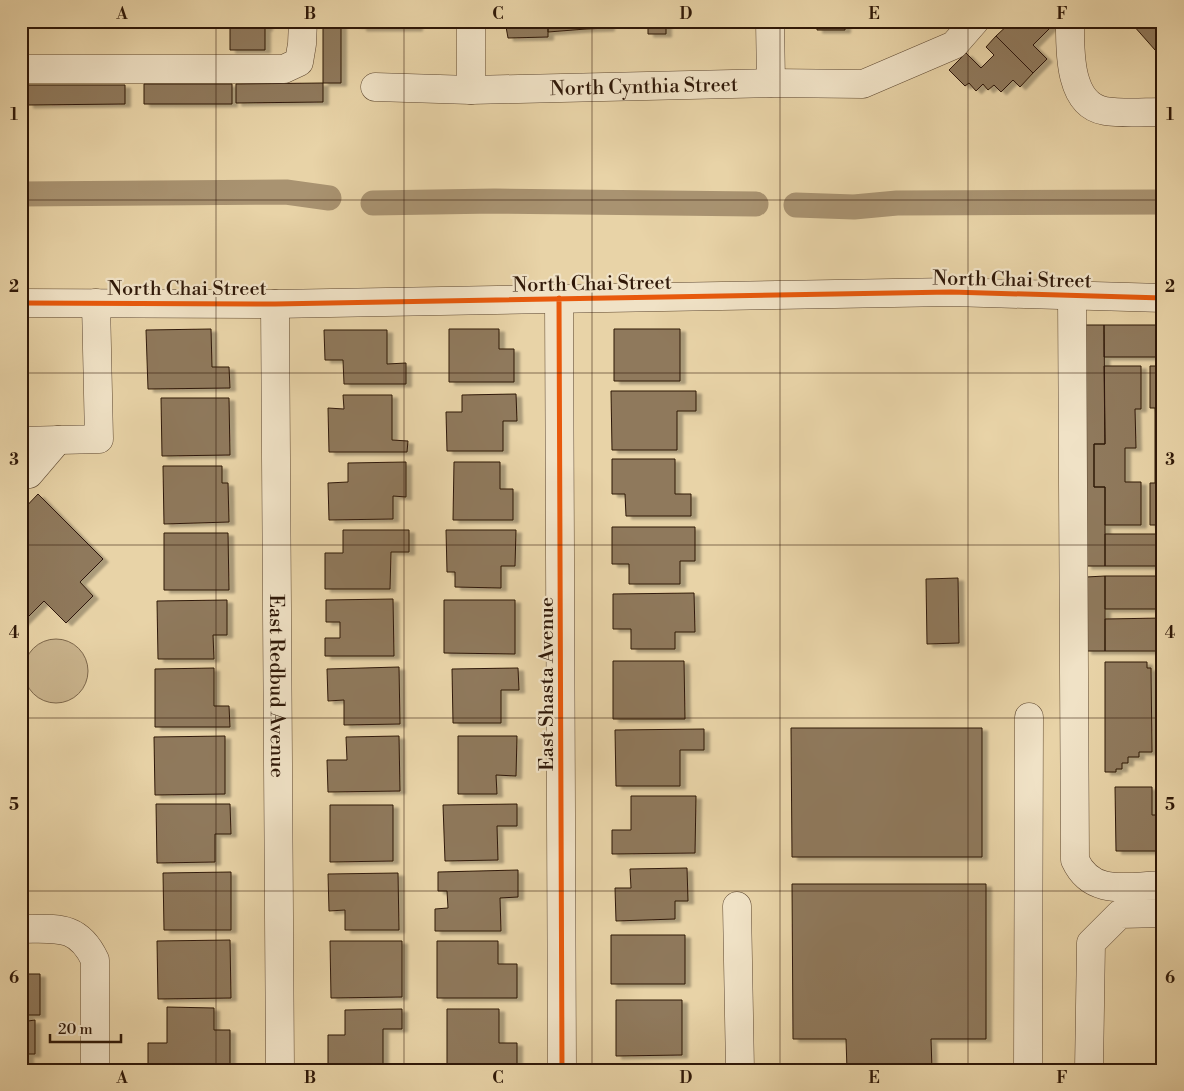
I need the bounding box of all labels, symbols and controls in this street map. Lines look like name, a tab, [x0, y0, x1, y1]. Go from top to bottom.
text: A	[115, 4, 128, 24]
text: B	[304, 4, 316, 24]
text: C	[492, 4, 504, 24]
text: D	[680, 4, 693, 24]
text: E	[868, 4, 880, 24]
text: F	[1056, 4, 1068, 24]
street label: North Cynthia Street	[550, 73, 738, 102]
text: 1	[10, 105, 18, 125]
text: 1	[1166, 105, 1174, 125]
street label: North Chai Street	[932, 267, 1092, 294]
street label: North Chai Street	[512, 271, 672, 298]
text: 2	[9, 277, 19, 297]
street label: North Chai Street	[107, 277, 267, 302]
text: 2	[1165, 277, 1175, 297]
text: 3	[9, 450, 19, 470]
text: 3	[1165, 450, 1175, 470]
street label: East Redbud Avenue	[263, 594, 289, 778]
street label: East Shasta Avenue	[535, 597, 560, 771]
text: 4	[9, 623, 20, 643]
text: 4	[1165, 623, 1176, 643]
text: 5	[9, 795, 19, 815]
text: 5	[1165, 795, 1175, 815]
text: 6	[9, 968, 19, 988]
text: 6	[1165, 968, 1175, 988]
scale bar	[50, 1011, 121, 1043]
text: 20 m	[58, 1020, 93, 1039]
text: A	[115, 1068, 128, 1088]
text: B	[304, 1068, 316, 1088]
text: C	[492, 1068, 504, 1088]
text: D	[680, 1068, 693, 1088]
text: E	[868, 1068, 880, 1088]
text: F	[1056, 1068, 1068, 1088]

